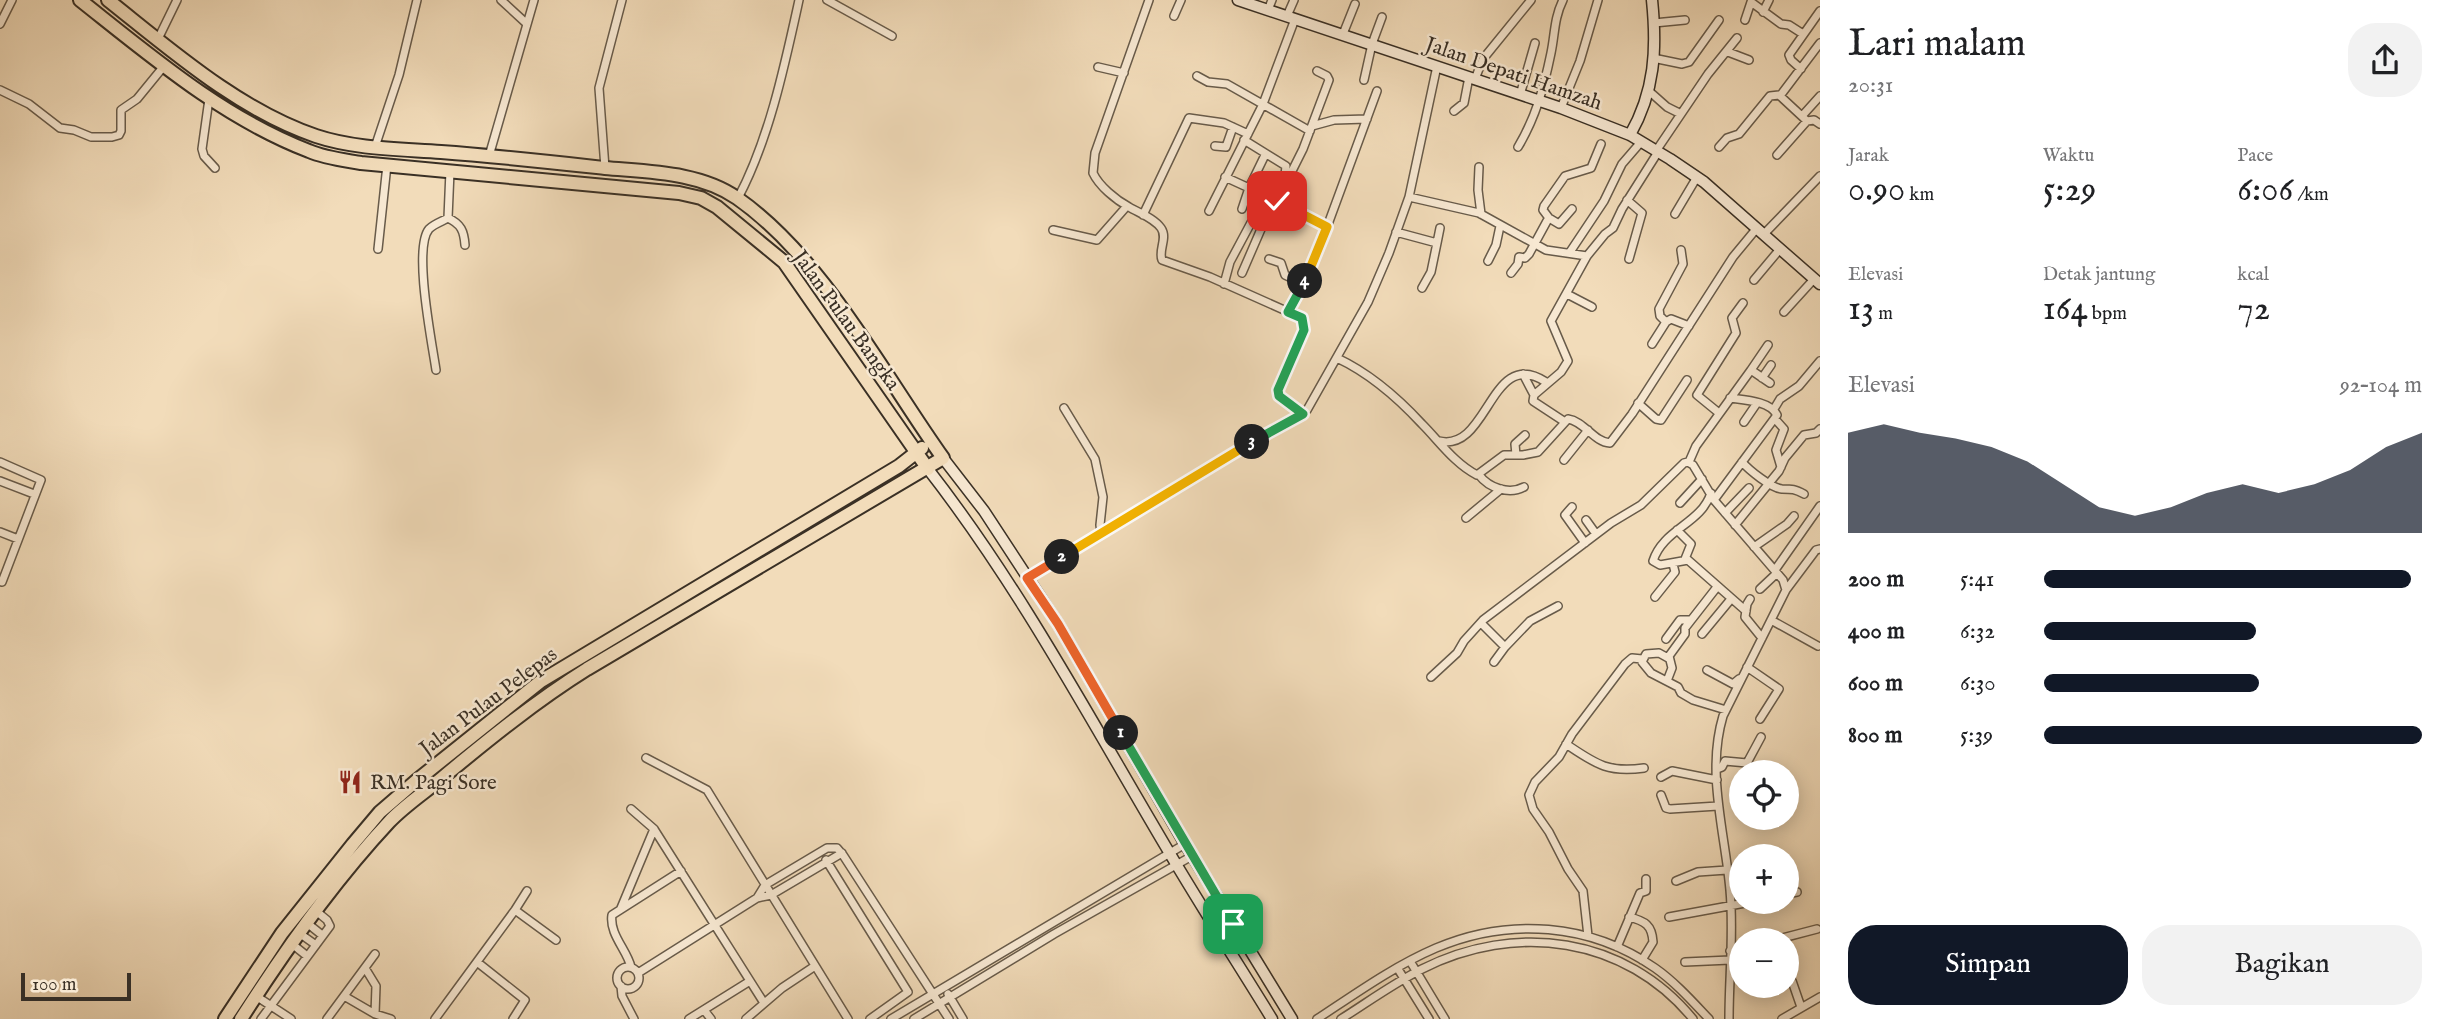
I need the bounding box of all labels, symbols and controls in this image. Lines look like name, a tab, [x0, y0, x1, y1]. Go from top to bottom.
text: Lari malam	[1848, 21, 2026, 69]
button: share	[2348, 23, 2422, 97]
street label: Jalan Depati Hamzah	[1420, 31, 1606, 117]
text: 20:31	[1848, 71, 1893, 100]
text: Jarak	[1848, 144, 1889, 168]
text: Waktu	[2043, 144, 2094, 168]
text: Pace	[2237, 144, 2273, 168]
text: 0.90	[1848, 168, 1905, 213]
text: 5:29	[2043, 168, 2096, 213]
text: 6:06	[2237, 168, 2293, 213]
pin	[1247, 171, 1307, 231]
icon: check	[1258, 182, 1296, 220]
text: km	[1905, 183, 1934, 207]
text: /km	[2293, 183, 2329, 207]
street label: Jalan Pulau Bangka	[785, 244, 906, 397]
text: Elevasi	[1848, 263, 1903, 287]
text: Detak jantung	[2043, 263, 2155, 287]
text: kcal	[2237, 263, 2269, 287]
pin: 4	[1288, 264, 1322, 298]
text: 4	[1300, 268, 1309, 292]
text: 13	[1848, 287, 1874, 332]
text: 164	[2043, 287, 2088, 332]
text: 72	[2237, 287, 2270, 332]
text: m	[1874, 302, 1893, 326]
text: bpm	[2088, 302, 2127, 326]
text: Elevasi	[1848, 371, 1915, 400]
text: 92–104 m	[2340, 371, 2422, 400]
pin: 3	[1234, 424, 1270, 460]
text: 3	[1248, 429, 1255, 453]
pin: 2	[1044, 540, 1080, 574]
text: 2	[1057, 544, 1066, 568]
text: 200 m	[1848, 565, 1904, 594]
text: 5:41	[1960, 565, 1994, 594]
text: 400 m	[1848, 617, 1905, 646]
text: 6:32	[1960, 617, 1995, 646]
street label: Jalan Pulau Pelepas	[413, 642, 563, 764]
text: 600 m	[1848, 669, 1903, 698]
text: 6:30	[1960, 669, 1996, 698]
pin: 1	[1104, 716, 1138, 750]
text: 1	[1117, 720, 1124, 744]
text: 800 m	[1848, 721, 1902, 750]
text: 5:39	[1960, 721, 1993, 750]
map controls	[1729, 760, 1799, 998]
button: locate	[1729, 760, 1799, 830]
restaurant icon: RM. Pagi Sore	[336, 768, 364, 796]
place label: RM. Pagi Sore	[370, 770, 497, 797]
button: +	[1729, 844, 1799, 914]
pin	[1203, 894, 1263, 954]
icon: arrive	[1214, 905, 1252, 943]
button: Simpan	[1848, 925, 2128, 1005]
button: Bagikan	[2142, 925, 2422, 1005]
button: −	[1729, 928, 1799, 998]
scale bar	[21, 970, 131, 1002]
text: 100 m	[32, 973, 76, 997]

